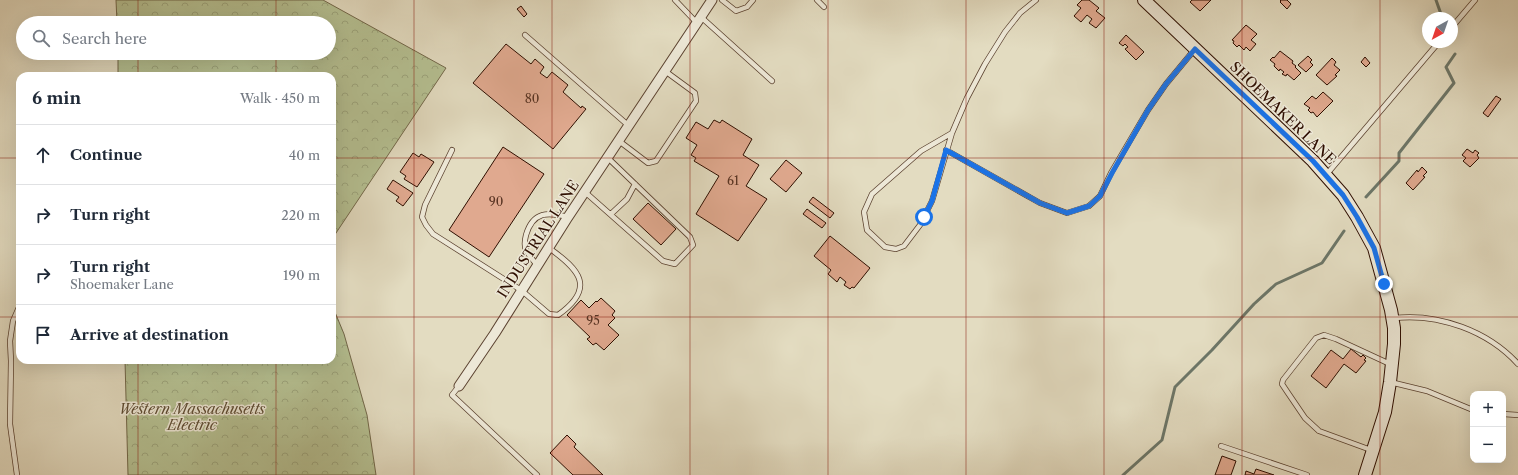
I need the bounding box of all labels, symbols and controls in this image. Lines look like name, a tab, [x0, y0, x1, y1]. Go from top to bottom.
north arrow	[1422, 12, 1458, 48]
search box	[16, 16, 336, 60]
icon: search	[30, 27, 52, 49]
text: Search here	[62, 29, 147, 48]
street label: SHOEMAKER LANE	[1226, 58, 1340, 168]
text: 6 min	[32, 88, 81, 108]
text: Walk · 450 m	[240, 90, 320, 106]
house number: 80	[525, 91, 539, 106]
icon: ahead	[32, 144, 54, 166]
text: Continue	[70, 145, 142, 164]
text: 40 m	[289, 147, 320, 163]
house number: 61	[727, 173, 739, 188]
street label: INDUSTRIAL LANE	[493, 177, 583, 301]
house number: 90	[489, 194, 503, 209]
icon: right	[32, 204, 54, 226]
text: Turn right	[70, 205, 150, 224]
text: 220 m	[281, 207, 320, 223]
route start	[915, 208, 933, 226]
text: Turn right	[70, 257, 150, 276]
icon: right	[32, 264, 54, 286]
text: 190 m	[283, 267, 320, 283]
route end	[1375, 275, 1393, 293]
text: Shoemaker Lane	[70, 276, 174, 292]
house number: 95	[586, 313, 600, 328]
icon: arrive	[32, 324, 54, 346]
text: Arrive at destination	[70, 325, 229, 344]
map controls	[1470, 391, 1506, 463]
button: +	[1470, 391, 1506, 427]
park label: Western Massachusetts Electric	[119, 400, 266, 434]
button: −	[1470, 427, 1506, 463]

